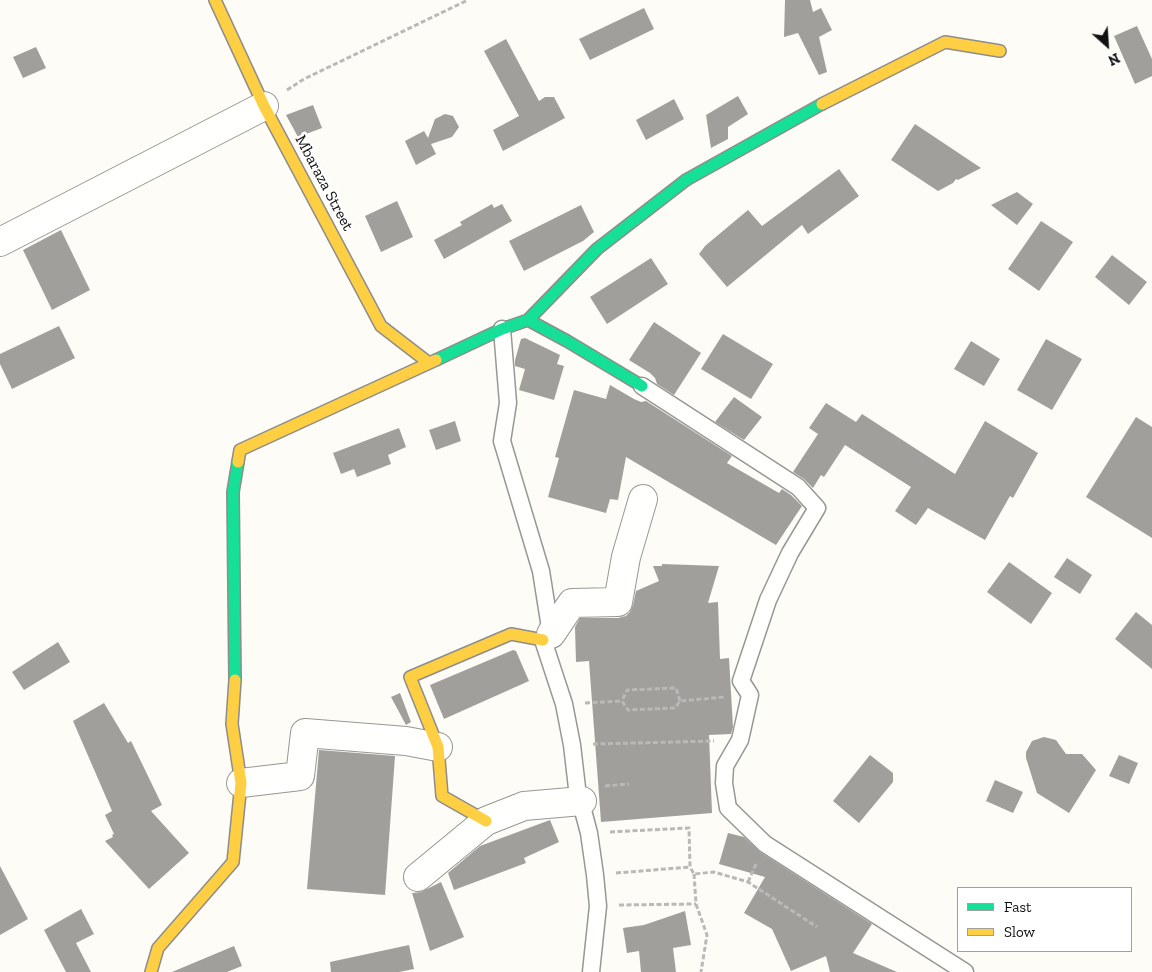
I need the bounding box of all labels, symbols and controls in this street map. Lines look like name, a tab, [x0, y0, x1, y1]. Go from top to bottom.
north arrow	[1082, 20, 1132, 70]
text: N	[1105, 49, 1122, 69]
street label: Mbaraza Street	[291, 132, 357, 234]
legend	[957, 887, 1132, 952]
text: Fast	[1004, 898, 1032, 916]
text: Slow	[1004, 923, 1035, 941]

